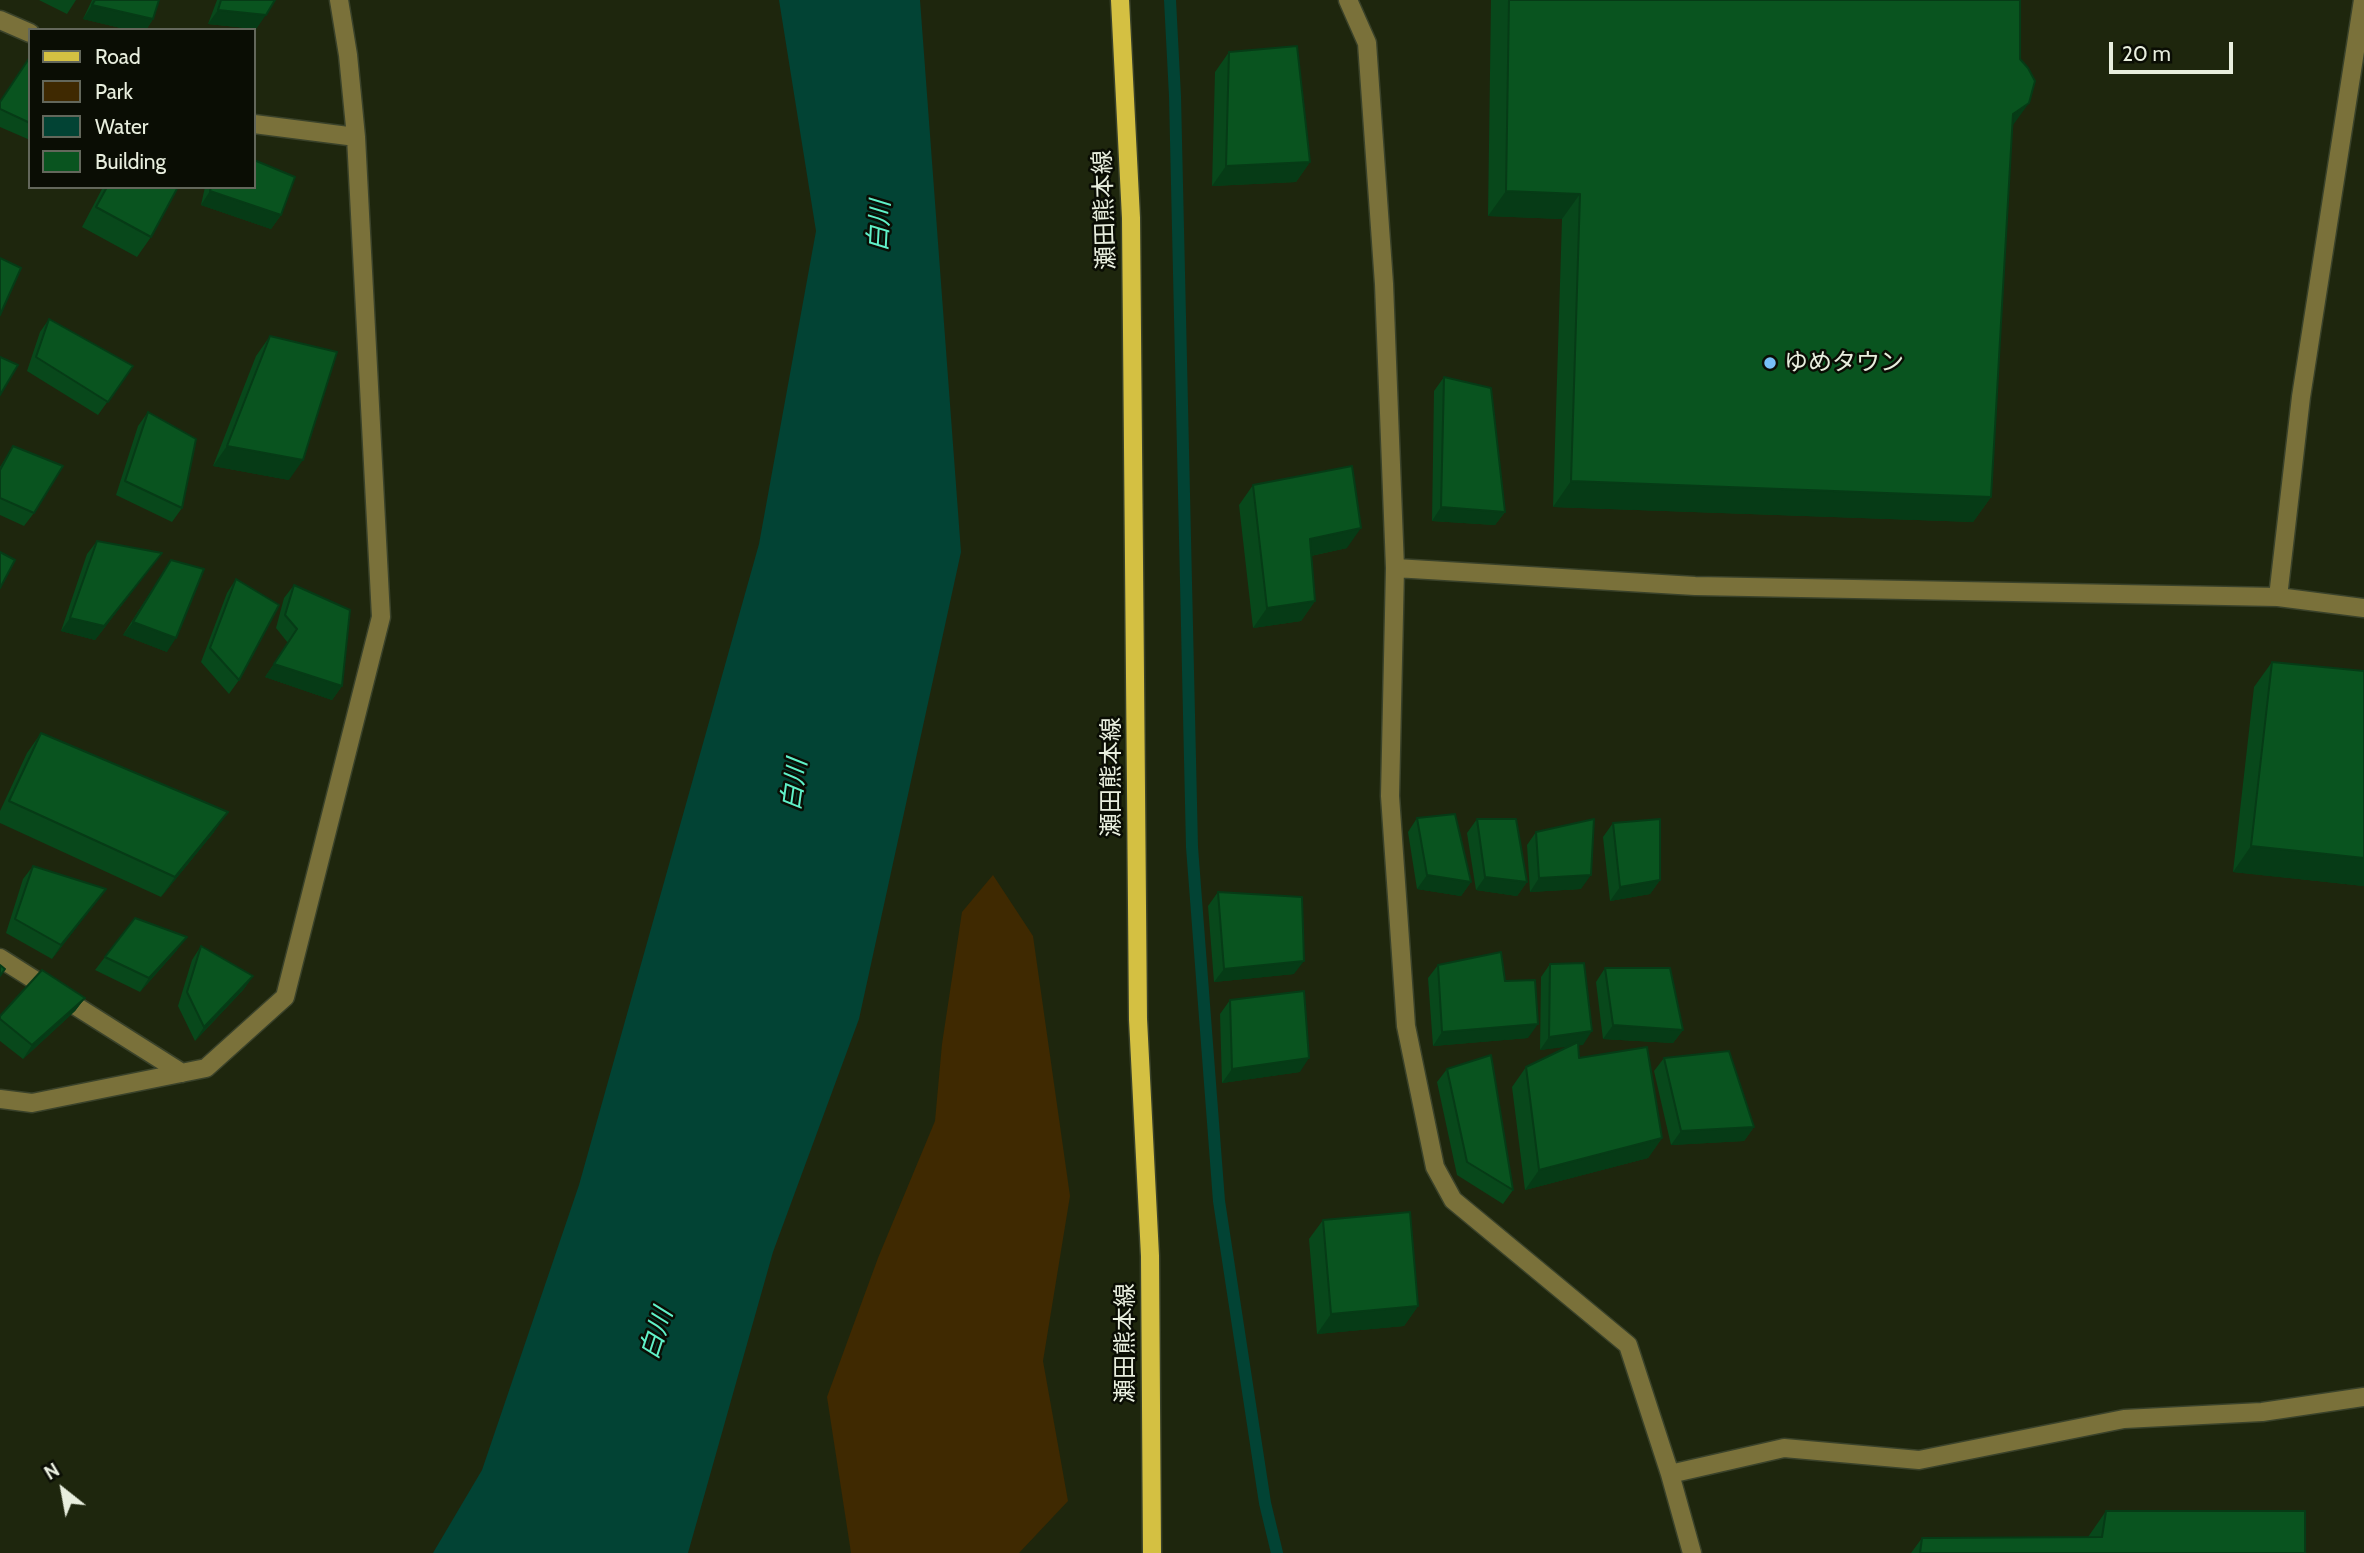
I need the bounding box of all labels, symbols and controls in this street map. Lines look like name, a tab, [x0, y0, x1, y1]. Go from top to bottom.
legend	[28, 28, 256, 189]
scale bar	[2112, 28, 2236, 72]
text: 20 m	[2122, 41, 2171, 66]
text: Road	[95, 44, 141, 69]
text: Park	[95, 79, 133, 104]
text: Water	[95, 114, 148, 139]
text: Building	[95, 149, 166, 174]
street label: 瀬田熊本線	[1089, 150, 1121, 270]
water label: 白川	[863, 199, 897, 253]
place label: ゆめタウン	[1784, 349, 1904, 377]
marker: ゆめタウン	[1762, 355, 1778, 371]
street label: 瀬田熊本線	[1098, 717, 1126, 837]
water label: 白川	[776, 757, 814, 813]
street label: 瀬田熊本線	[1112, 1283, 1140, 1403]
water label: 白川	[634, 1304, 680, 1364]
north arrow	[28, 1455, 98, 1525]
text: N	[40, 1458, 64, 1485]

